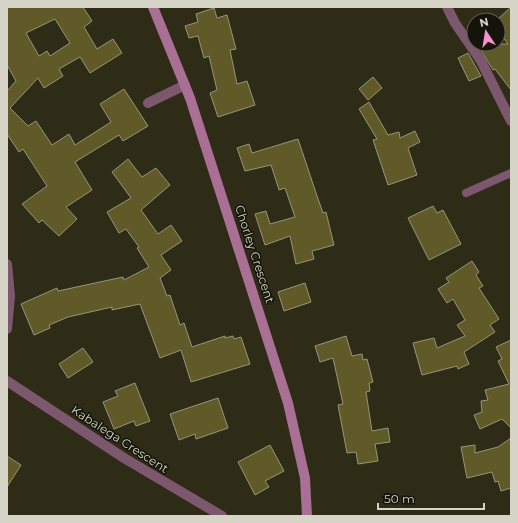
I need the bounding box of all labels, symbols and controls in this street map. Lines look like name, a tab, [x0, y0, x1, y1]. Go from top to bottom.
north arrow	[466, 12, 506, 52]
text: N	[478, 14, 490, 30]
street label: Chorley Crescent	[232, 203, 278, 305]
street label: Kabalega Crescent	[69, 402, 171, 476]
scale bar	[378, 485, 484, 511]
text: 50 m	[384, 491, 415, 506]

